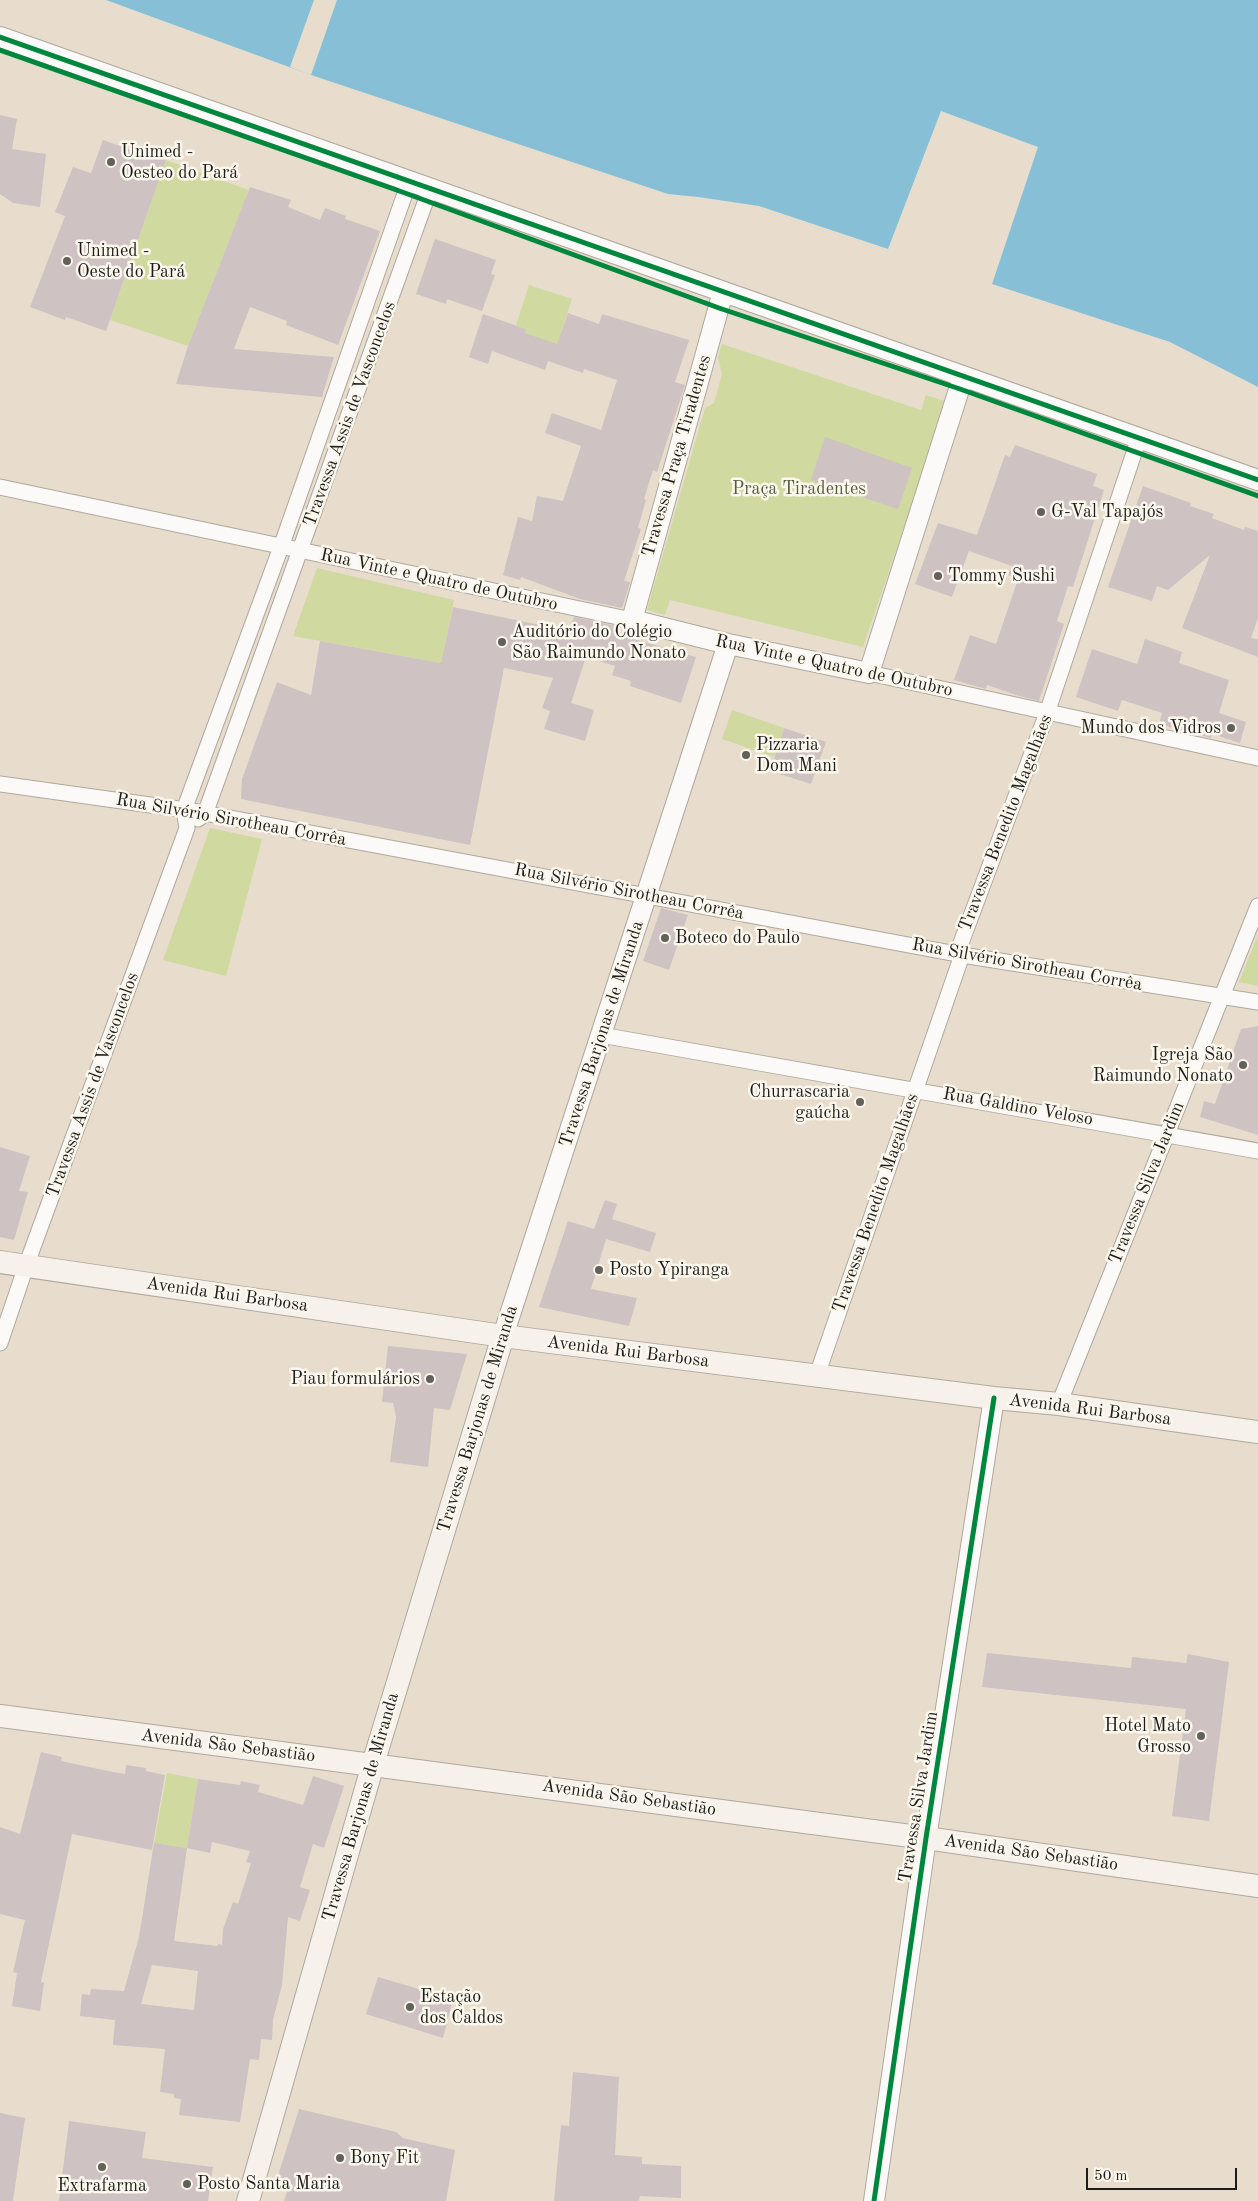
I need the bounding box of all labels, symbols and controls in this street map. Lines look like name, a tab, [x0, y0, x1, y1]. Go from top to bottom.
place label: Unimed - Oesteo do Pará	[121, 141, 238, 183]
marker: Unimed - Oesteo do Pará	[105, 156, 117, 168]
place label: Unimed - Oeste do Pará	[77, 240, 185, 282]
marker: Unimed - Oeste do Pará	[61, 255, 73, 267]
street label: Travessa Assis de Vasconcelos	[299, 298, 401, 530]
street label: Travessa Praça Tiradentes	[638, 353, 716, 559]
park label: Praça Tiradentes	[732, 478, 866, 500]
place label: G-Val Tapajós	[1051, 501, 1163, 523]
marker: G-Val Tapajós	[1035, 506, 1047, 518]
street label: Rua Vinte e Quatro de Outubro	[318, 544, 560, 616]
place label: Tommy Sushi	[948, 565, 1055, 587]
marker: Tommy Sushi	[932, 570, 944, 582]
place label: Auditório do Colégio São Raimundo Nonato	[512, 621, 686, 664]
street label: Rua Vinte e Quatro de Outubro	[713, 630, 955, 702]
marker: Auditório do Colégio São Raimundo Nonato	[496, 636, 508, 648]
street label: Travessa Benedito Magalhães	[955, 712, 1057, 934]
place label: Mundo dos Vidros	[1081, 717, 1221, 739]
marker: Mundo dos Vidros	[1225, 722, 1237, 734]
place label: Pizzaria Dom Mani	[756, 734, 837, 776]
marker: Pizzaria Dom Mani	[740, 749, 752, 761]
street label: Rua Silvério Sirotheau Corrêa	[114, 789, 348, 851]
street label: Rua Silvério Sirotheau Corrêa	[512, 859, 746, 925]
street label: Travessa Barjonas de Miranda	[555, 918, 649, 1150]
place label: Boteco do Paulo	[675, 927, 800, 949]
marker: Boteco do Paulo	[659, 932, 671, 944]
street label: Rua Silvério Sirotheau Corrêa	[910, 934, 1144, 996]
street label: Travessa Assis de Vasconcelos	[42, 969, 144, 1201]
place label: Igreja São Raimundo Nonato	[1093, 1044, 1233, 1086]
marker: Igreja São Raimundo Nonato	[1237, 1059, 1249, 1071]
place label: Churrascaria gaúcha	[749, 1081, 850, 1124]
street label: Rua Galdino Veloso	[941, 1083, 1095, 1131]
street label: Travessa Benedito Magalhães	[828, 1091, 924, 1315]
marker: Churrascaria gaúcha	[854, 1096, 866, 1108]
street label: Travessa Silva Jardim	[1105, 1099, 1189, 1267]
place label: Posto Ypiranga	[609, 1259, 729, 1281]
marker: Posto Ypiranga	[593, 1264, 605, 1276]
street label: Avenida Rui Barbosa	[145, 1273, 309, 1317]
street label: Travessa Barjonas de Miranda	[433, 1303, 523, 1535]
street label: Avenida Rui Barbosa	[546, 1331, 710, 1373]
place label: Piau formulários	[290, 1368, 420, 1390]
marker: Piau formulários	[424, 1373, 436, 1385]
street label: Avenida Rui Barbosa	[1008, 1389, 1172, 1431]
street label: Travessa Barjonas de Miranda	[318, 1690, 404, 1924]
street label: Travessa Silva Jardim	[895, 1710, 943, 1884]
place label: Hotel Mato Grosso	[1104, 1715, 1191, 1758]
street label: Avenida São Sebastião	[139, 1725, 317, 1767]
marker: Hotel Mato Grosso	[1195, 1730, 1207, 1742]
street label: Avenida São Sebastião	[540, 1775, 718, 1821]
street label: Avenida São Sebastião	[942, 1830, 1120, 1876]
place label: Estação dos Caldos	[420, 1986, 503, 2028]
marker: Estação dos Caldos	[404, 2001, 416, 2013]
place label: Bony Fit	[350, 2147, 419, 2169]
marker: Bony Fit	[334, 2152, 346, 2164]
scale bar	[1088, 2158, 1239, 2190]
marker: Extrafarma	[96, 2161, 108, 2173]
text: 50 m	[1094, 2169, 1128, 2184]
place label: Posto Santa Maria	[197, 2173, 340, 2195]
place label: Extrafarma	[57, 2175, 147, 2197]
marker: Posto Santa Maria	[181, 2178, 193, 2190]

